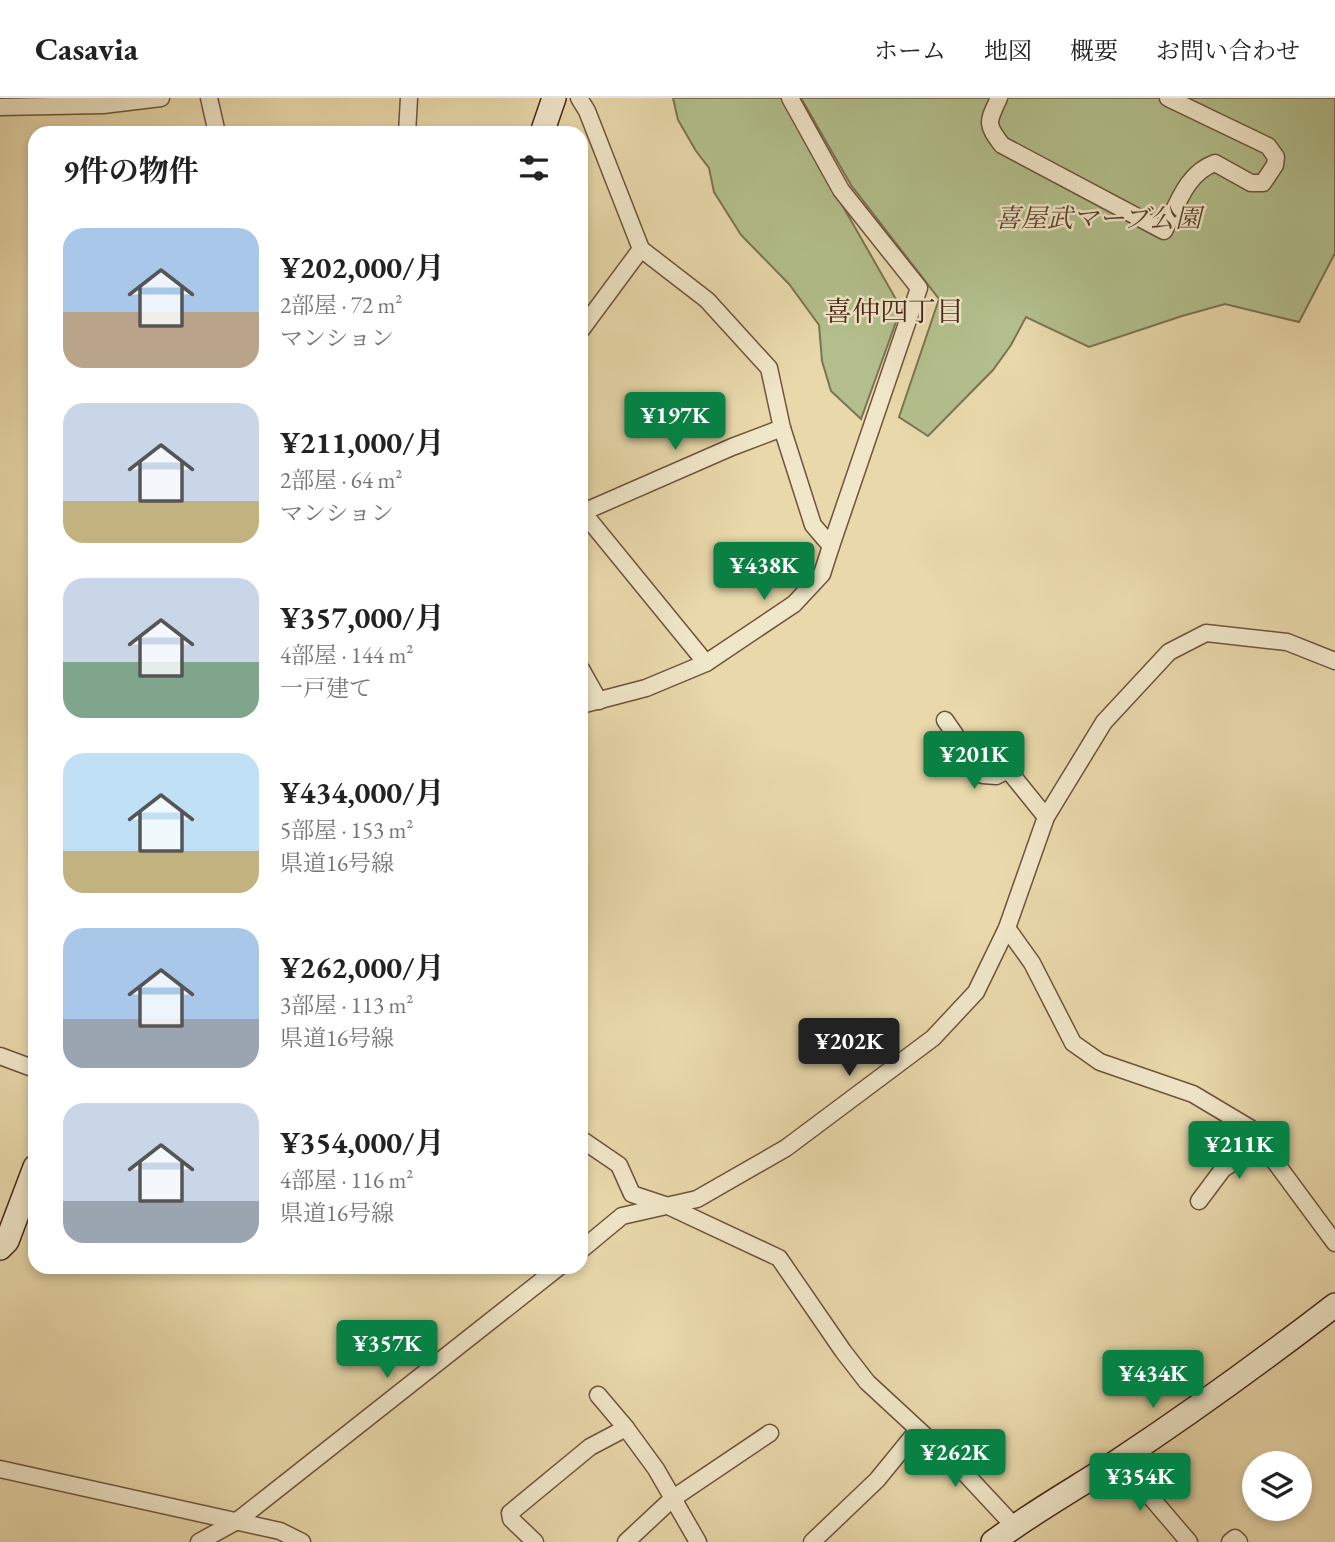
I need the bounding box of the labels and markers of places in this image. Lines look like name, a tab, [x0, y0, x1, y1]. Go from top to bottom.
pin: ¥197K	[626, 392, 724, 452]
pin: ¥438K	[715, 542, 813, 602]
pin: ¥201K	[925, 732, 1023, 791]
pin: ¥202K	[800, 1018, 898, 1078]
pin: ¥211K	[1190, 1122, 1288, 1181]
pin: ¥357K	[338, 1320, 436, 1380]
pin: ¥434K	[1104, 1350, 1202, 1410]
pin: ¥262K	[906, 1430, 1004, 1489]
pin: ¥354K	[1091, 1454, 1189, 1513]

